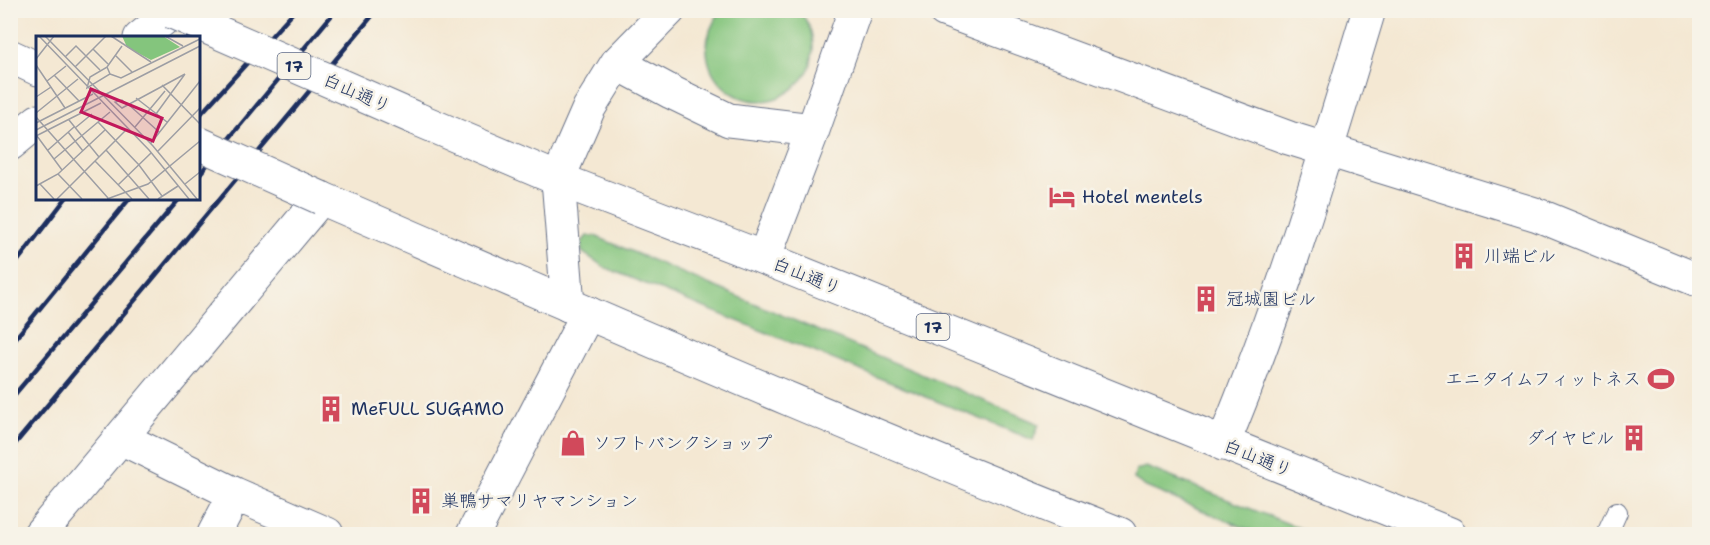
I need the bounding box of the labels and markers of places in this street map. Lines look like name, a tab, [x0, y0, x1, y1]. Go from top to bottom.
hotel icon: Hotel mentels	[1047, 182, 1077, 212]
place label: Hotel mentels	[1082, 185, 1203, 209]
building icon: 川端ビル	[1449, 241, 1479, 271]
place label: 川端ビル	[1484, 244, 1556, 268]
building icon: 冠城園ビル	[1191, 284, 1221, 314]
place label: 冠城園ビル	[1226, 287, 1316, 311]
sports icon: エニタイムフィットネス	[1646, 364, 1676, 394]
place label: エニタイムフィットネス	[1445, 367, 1641, 391]
building icon: MeFULL SUGAMO	[316, 394, 346, 424]
place label: MeFULL SUGAMO	[351, 397, 504, 421]
building icon: ダイヤビル	[1619, 423, 1649, 453]
place label: ダイヤビル	[1526, 426, 1614, 450]
shop icon: ソフトバンクショップ	[558, 428, 588, 458]
place label: ソフトバンクショップ	[593, 431, 772, 455]
building icon: 巣鴨サマリヤマンション	[406, 486, 436, 516]
place label: 巣鴨サマリヤマンション	[441, 489, 638, 513]

